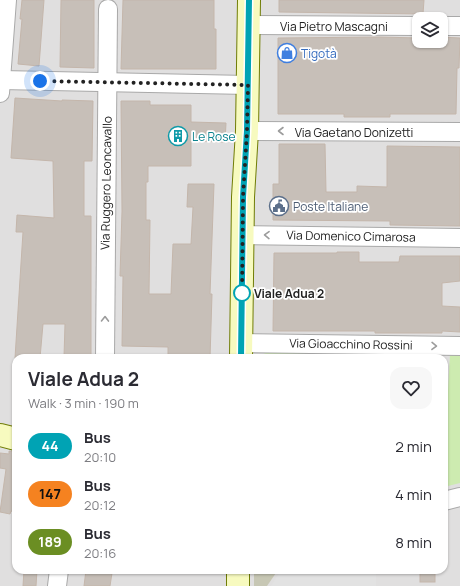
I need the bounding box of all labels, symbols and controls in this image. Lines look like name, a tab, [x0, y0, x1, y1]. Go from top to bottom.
map controls	[412, 12, 448, 48]
button: layers	[412, 12, 448, 48]
street label: Via Pietro Mascagni	[280, 18, 388, 35]
shop icon: Tigotà	[276, 42, 298, 64]
place label: Tigotà	[301, 45, 337, 62]
your location	[30, 71, 50, 91]
street label: Via Ruggero Leoncavallo	[96, 116, 116, 250]
street label: Via Gaetano Donizetti	[295, 124, 413, 141]
building icon: Le Rose	[167, 125, 189, 147]
one-way arrow	[278, 127, 284, 135]
place label: Le Rose	[192, 128, 235, 145]
public building icon: Poste Italiane	[268, 195, 290, 217]
place label: Poste Italiane	[293, 198, 368, 215]
street label: Via Domenico Cimarosa	[286, 226, 416, 246]
one-way arrow	[264, 231, 270, 239]
marker: Viale Adua 2	[233, 284, 251, 302]
place label: Viale Adua 2	[254, 285, 324, 302]
one-way arrow	[101, 316, 109, 322]
street label: Via Gioacchino Rossini	[289, 334, 413, 354]
one-way arrow	[431, 342, 437, 350]
text: Viale Adua 2	[28, 366, 139, 392]
button: heart	[390, 367, 432, 409]
text: Walk · 3 min · 190 m	[28, 394, 139, 412]
text: Bus	[84, 427, 111, 448]
text: 44	[42, 436, 58, 455]
text: 2 min	[395, 436, 432, 457]
text: 20:10	[84, 448, 116, 466]
text: Bus	[84, 475, 111, 496]
text: 147	[39, 484, 61, 503]
text: 4 min	[395, 484, 432, 505]
text: 20:12	[84, 496, 116, 514]
text: Bus	[84, 523, 111, 544]
text: 189	[38, 532, 62, 551]
text: 8 min	[395, 532, 432, 553]
text: 20:16	[84, 544, 116, 562]

